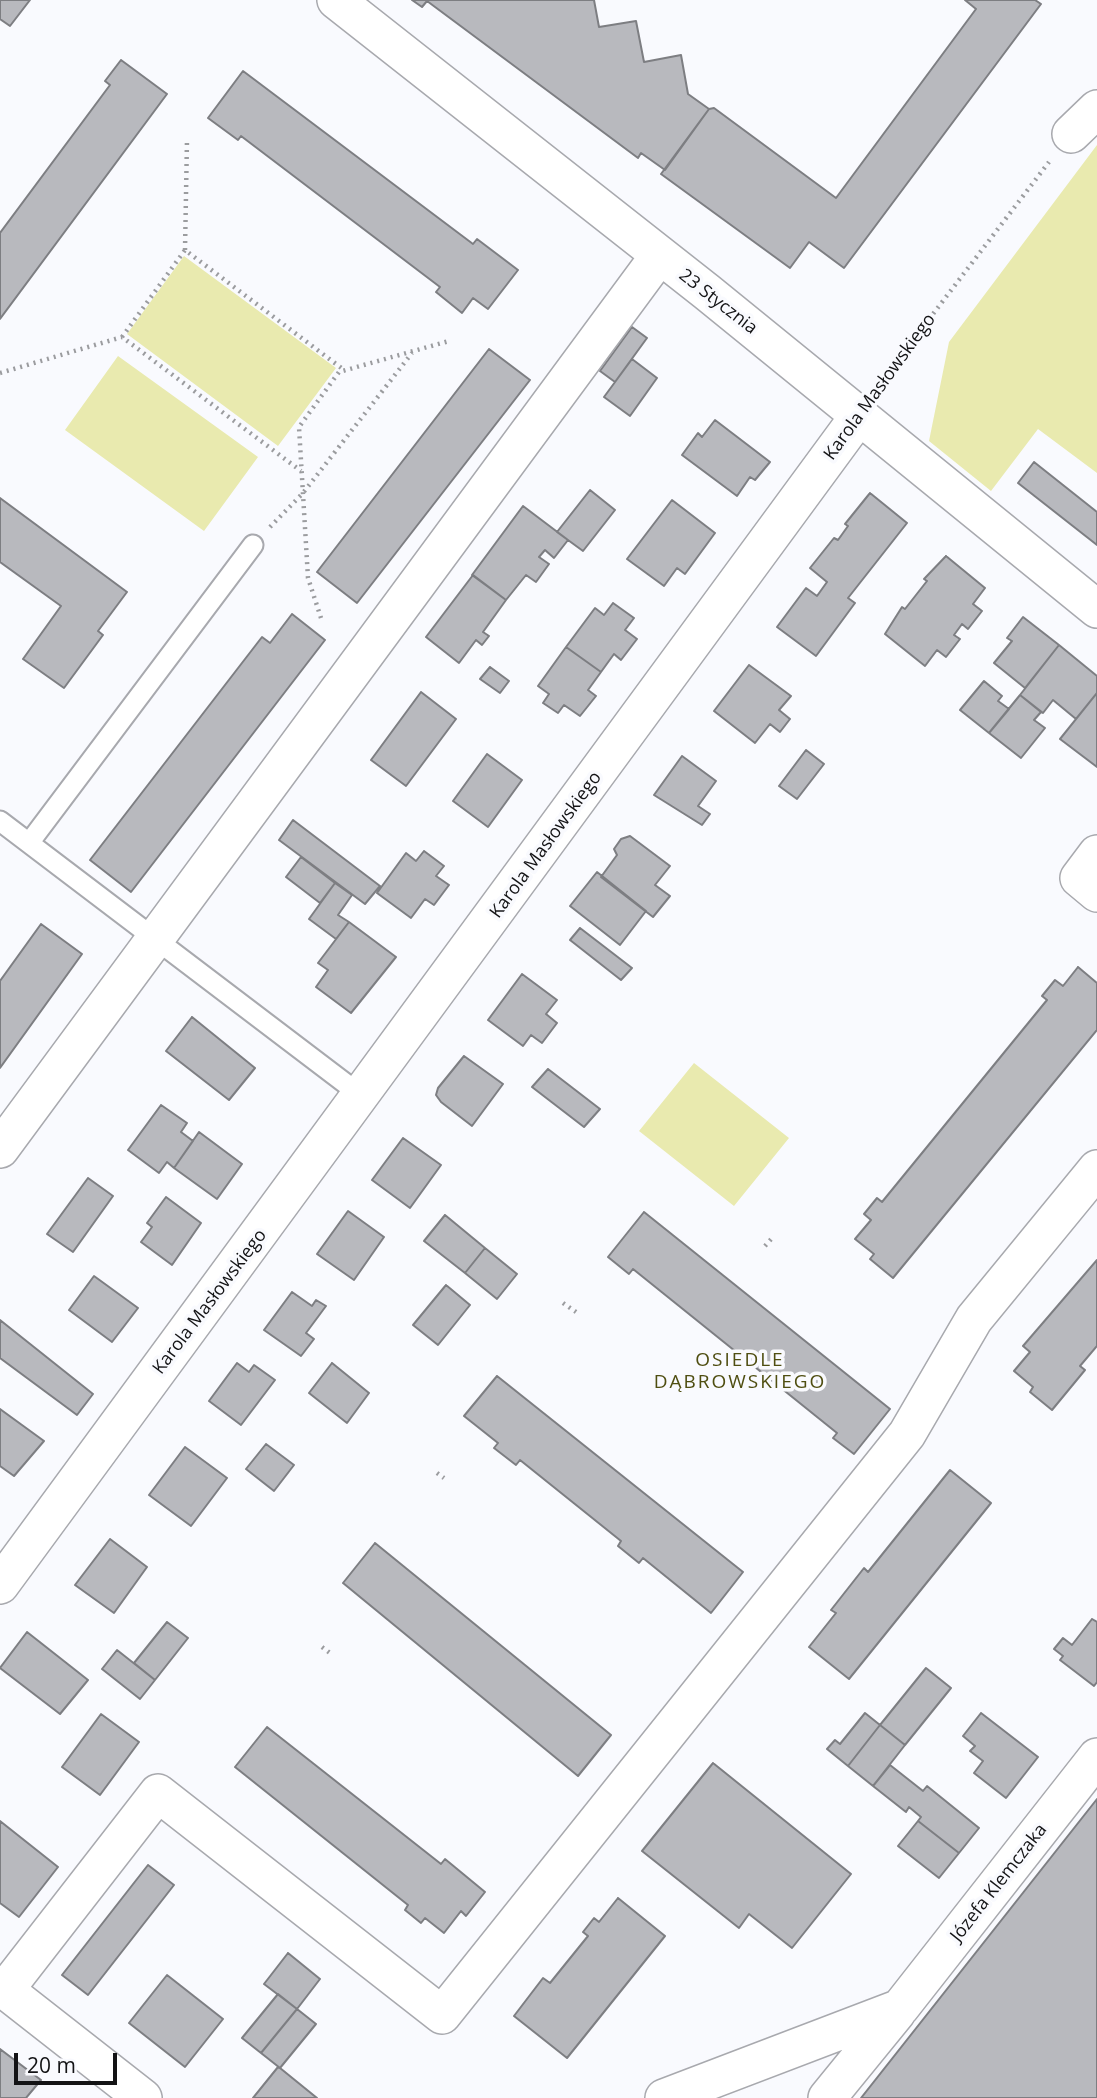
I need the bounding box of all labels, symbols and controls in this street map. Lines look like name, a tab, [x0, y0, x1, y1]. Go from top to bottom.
street label: 23 Stycznia	[675, 265, 761, 339]
street label: Karola Masłowskiego	[820, 310, 940, 464]
street label: Karola Masłowskiego	[486, 768, 606, 922]
street label: Karola Masłowskiego	[148, 1225, 272, 1379]
district label: OSIEDLE DĄBROWSKIEGO	[655, 1350, 825, 1394]
street label: Józefa Klemczaka	[946, 1820, 1052, 1946]
scale bar	[18, 2038, 121, 2082]
text: 20 m	[27, 2051, 76, 2079]

